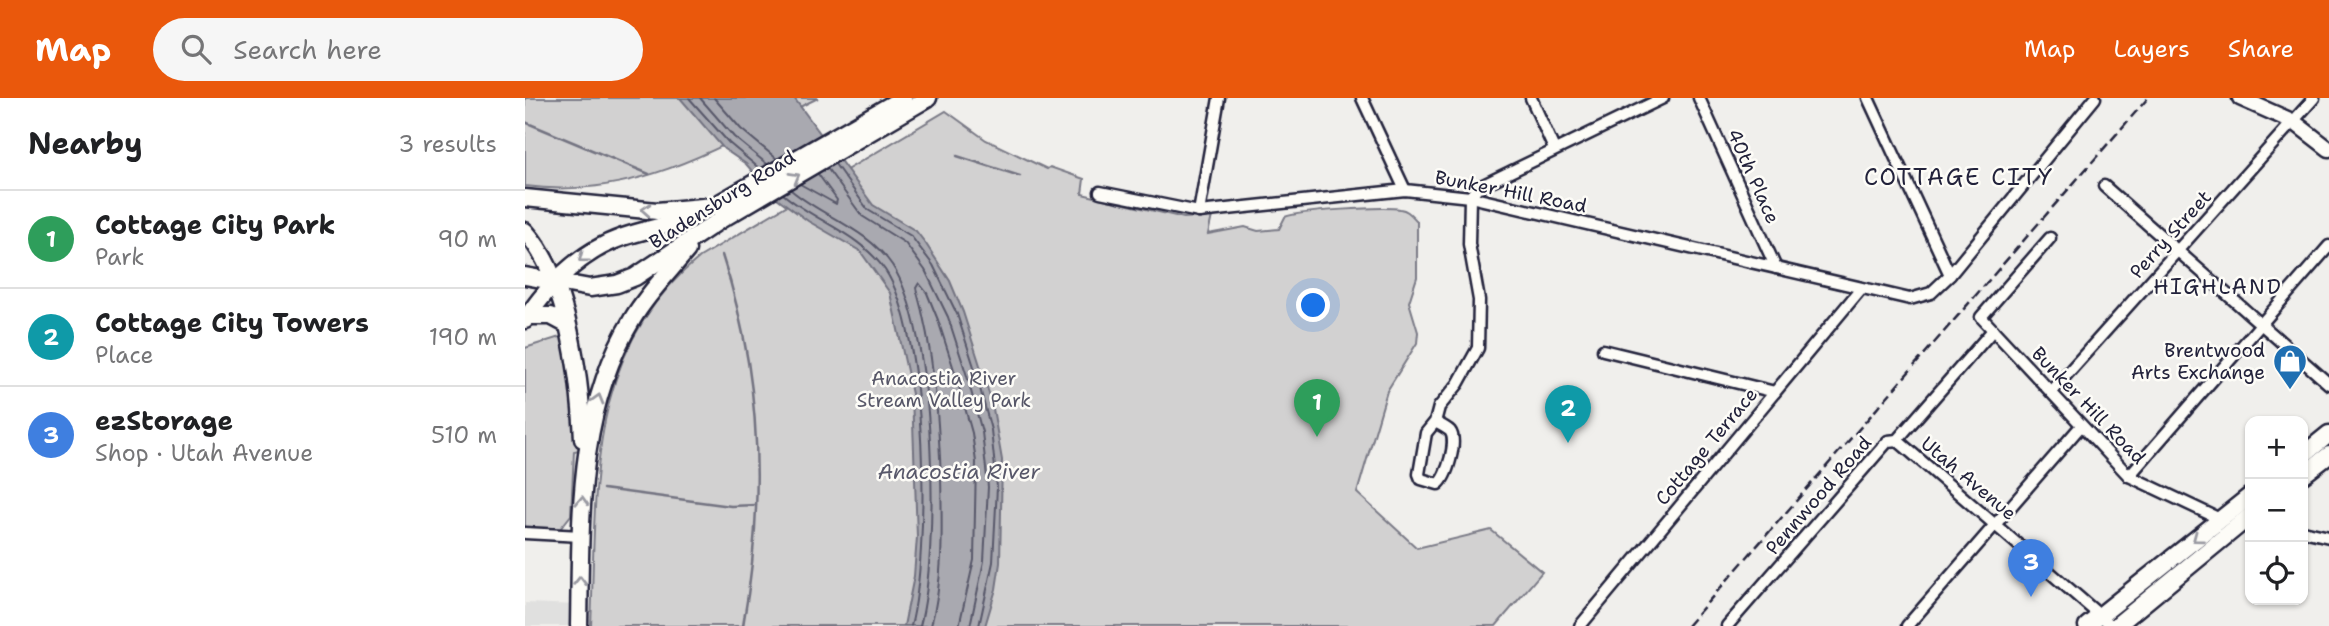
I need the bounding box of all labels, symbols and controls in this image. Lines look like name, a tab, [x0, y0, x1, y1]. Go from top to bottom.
search box	[153, 18, 643, 81]
text: Map	[35, 27, 111, 72]
icon: search	[177, 30, 215, 68]
text: Search here	[233, 32, 382, 67]
text: Map	[2024, 33, 2075, 65]
text: Layers	[2113, 33, 2190, 65]
text: Share	[2228, 33, 2294, 65]
text: Nearby	[28, 123, 143, 164]
street label: 40th Place	[1722, 125, 1786, 228]
text: 3 results	[398, 129, 497, 159]
street label: Bladensburg Road	[644, 144, 800, 255]
district label: COTTAGE CITY	[1864, 162, 2054, 192]
street label: Bunker Hill Road	[1433, 165, 1589, 218]
one-way arrow	[787, 172, 800, 185]
street label: Perry Street	[2124, 185, 2217, 284]
one-way arrow	[640, 203, 651, 218]
text: Cottage City Park	[95, 207, 336, 242]
text: 1	[46, 224, 56, 254]
text: 90 m	[437, 224, 497, 254]
text: Park	[95, 242, 144, 272]
one-way arrow	[578, 250, 590, 262]
district label: HIGHLAND	[2153, 273, 2283, 301]
your location	[1296, 288, 1330, 322]
text: Cottage City Towers	[95, 305, 369, 340]
text: 2	[43, 322, 59, 352]
text: 190 m	[429, 322, 497, 352]
place label: Brentwood Arts Exchange	[2131, 338, 2265, 385]
text: Place	[95, 340, 154, 370]
street label: Bunker Hill Road	[2026, 341, 2151, 469]
shop icon: Brentwood Arts Exchange	[2271, 342, 2309, 391]
park label: Anacostia River Stream Valley Park	[857, 366, 1031, 413]
pin: 1	[1294, 379, 1340, 437]
street label: Cottage Terrace	[1650, 382, 1763, 510]
pin: 2	[1545, 385, 1591, 443]
one-way arrow	[589, 393, 604, 405]
text: ezStorage	[95, 403, 233, 438]
map controls	[2245, 416, 2308, 605]
button: +	[2245, 416, 2308, 479]
text: 3	[43, 420, 59, 450]
text: 510 m	[431, 420, 497, 450]
street label: Pennwood Road	[1760, 431, 1877, 560]
street label: Utah Avenue	[1916, 431, 2022, 526]
text: Shop · Utah Avenue	[95, 438, 313, 468]
water label: Anacostia River	[878, 458, 1041, 486]
button: −	[2245, 479, 2308, 542]
one-way arrow	[574, 495, 590, 506]
one-way arrow	[2192, 530, 2205, 543]
pin: 3	[2008, 539, 2054, 597]
button: locate	[2245, 542, 2308, 605]
one-way arrow	[572, 575, 588, 586]

